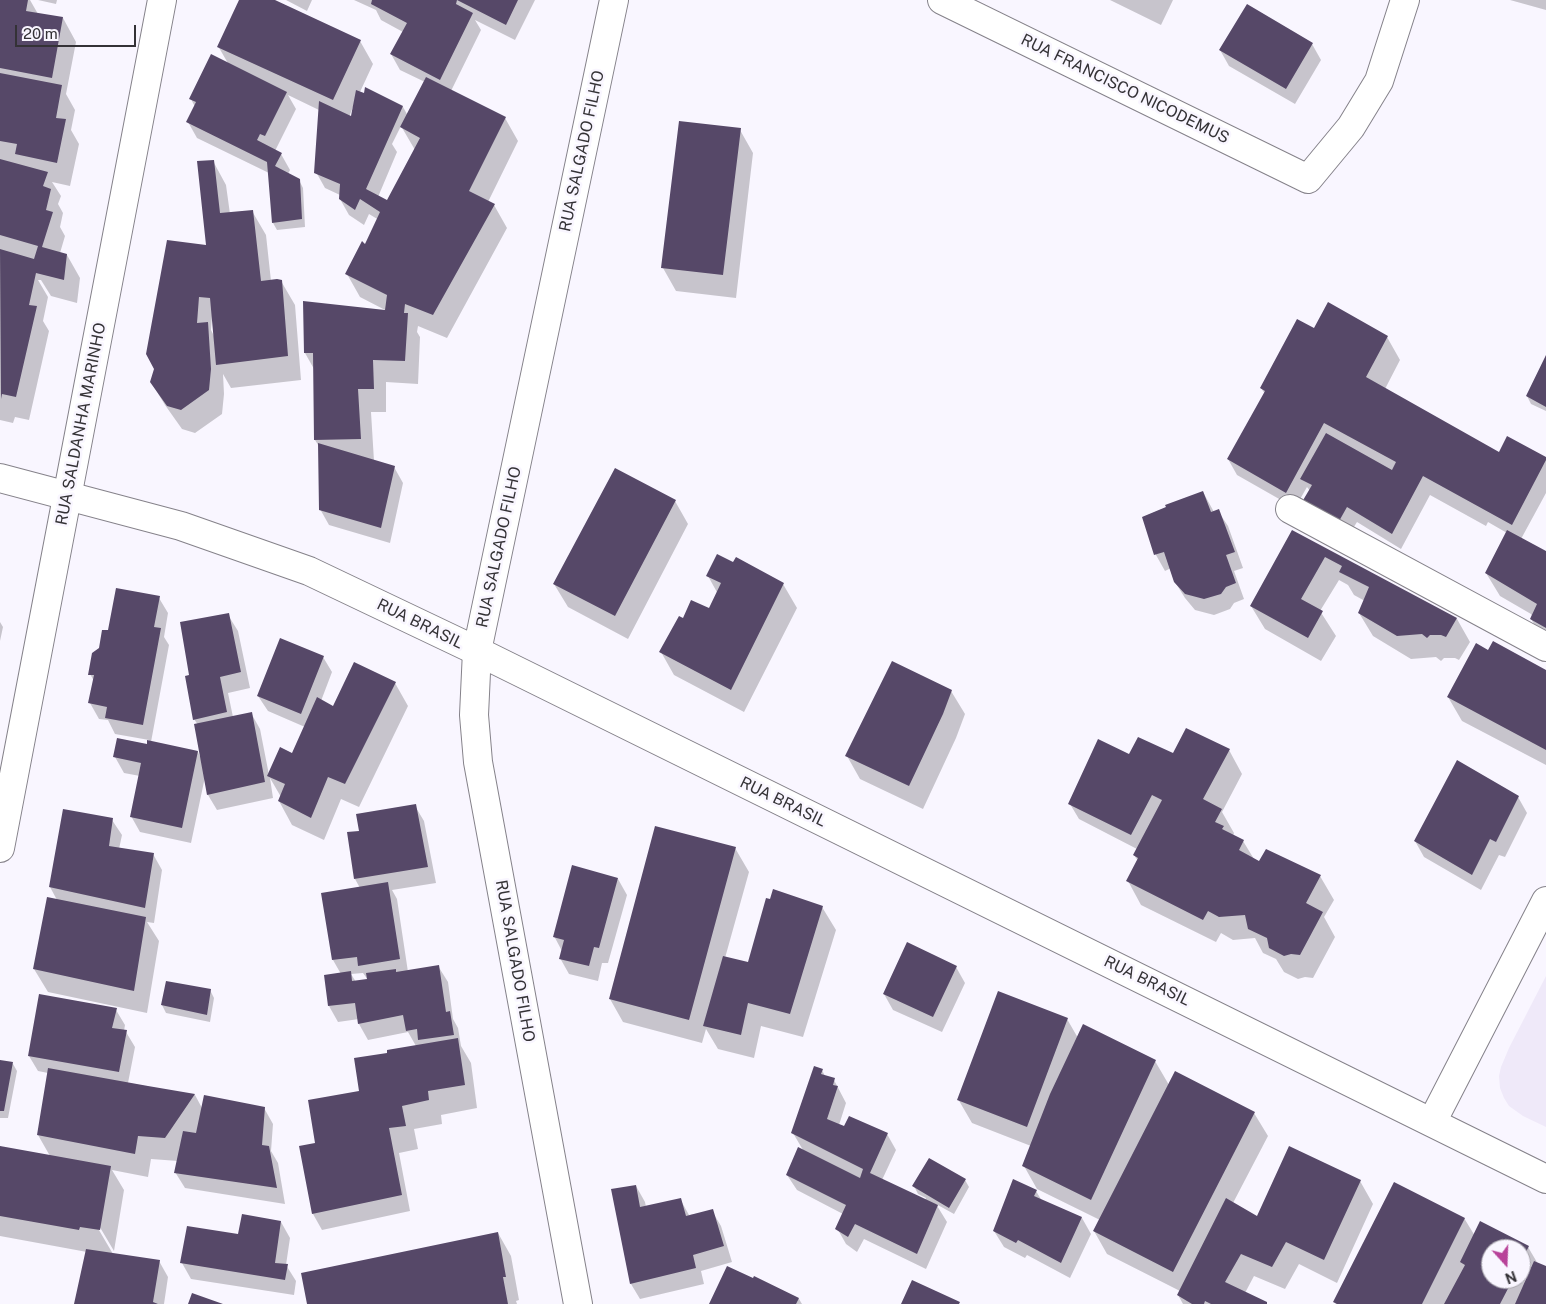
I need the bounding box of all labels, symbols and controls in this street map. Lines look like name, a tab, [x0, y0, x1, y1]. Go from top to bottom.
scale bar	[18, 15, 139, 47]
text: 20 m	[23, 25, 58, 42]
street label: RUA FRANCISCO NICODEMUS	[1018, 30, 1232, 148]
street label: RUA SALGADO FILHO	[556, 69, 608, 233]
street label: RUA SALDANHA MARINHO	[52, 321, 110, 527]
street label: RUA SALGADO FILHO	[473, 465, 525, 629]
street label: RUA BRASIL	[374, 595, 466, 653]
street label: RUA BRASIL	[737, 773, 829, 831]
street label: RUA SALGADO FILHO	[491, 878, 539, 1044]
street label: RUA BRASIL	[1101, 952, 1193, 1010]
north arrow	[1481, 1239, 1531, 1289]
text: N	[1503, 1268, 1519, 1287]

